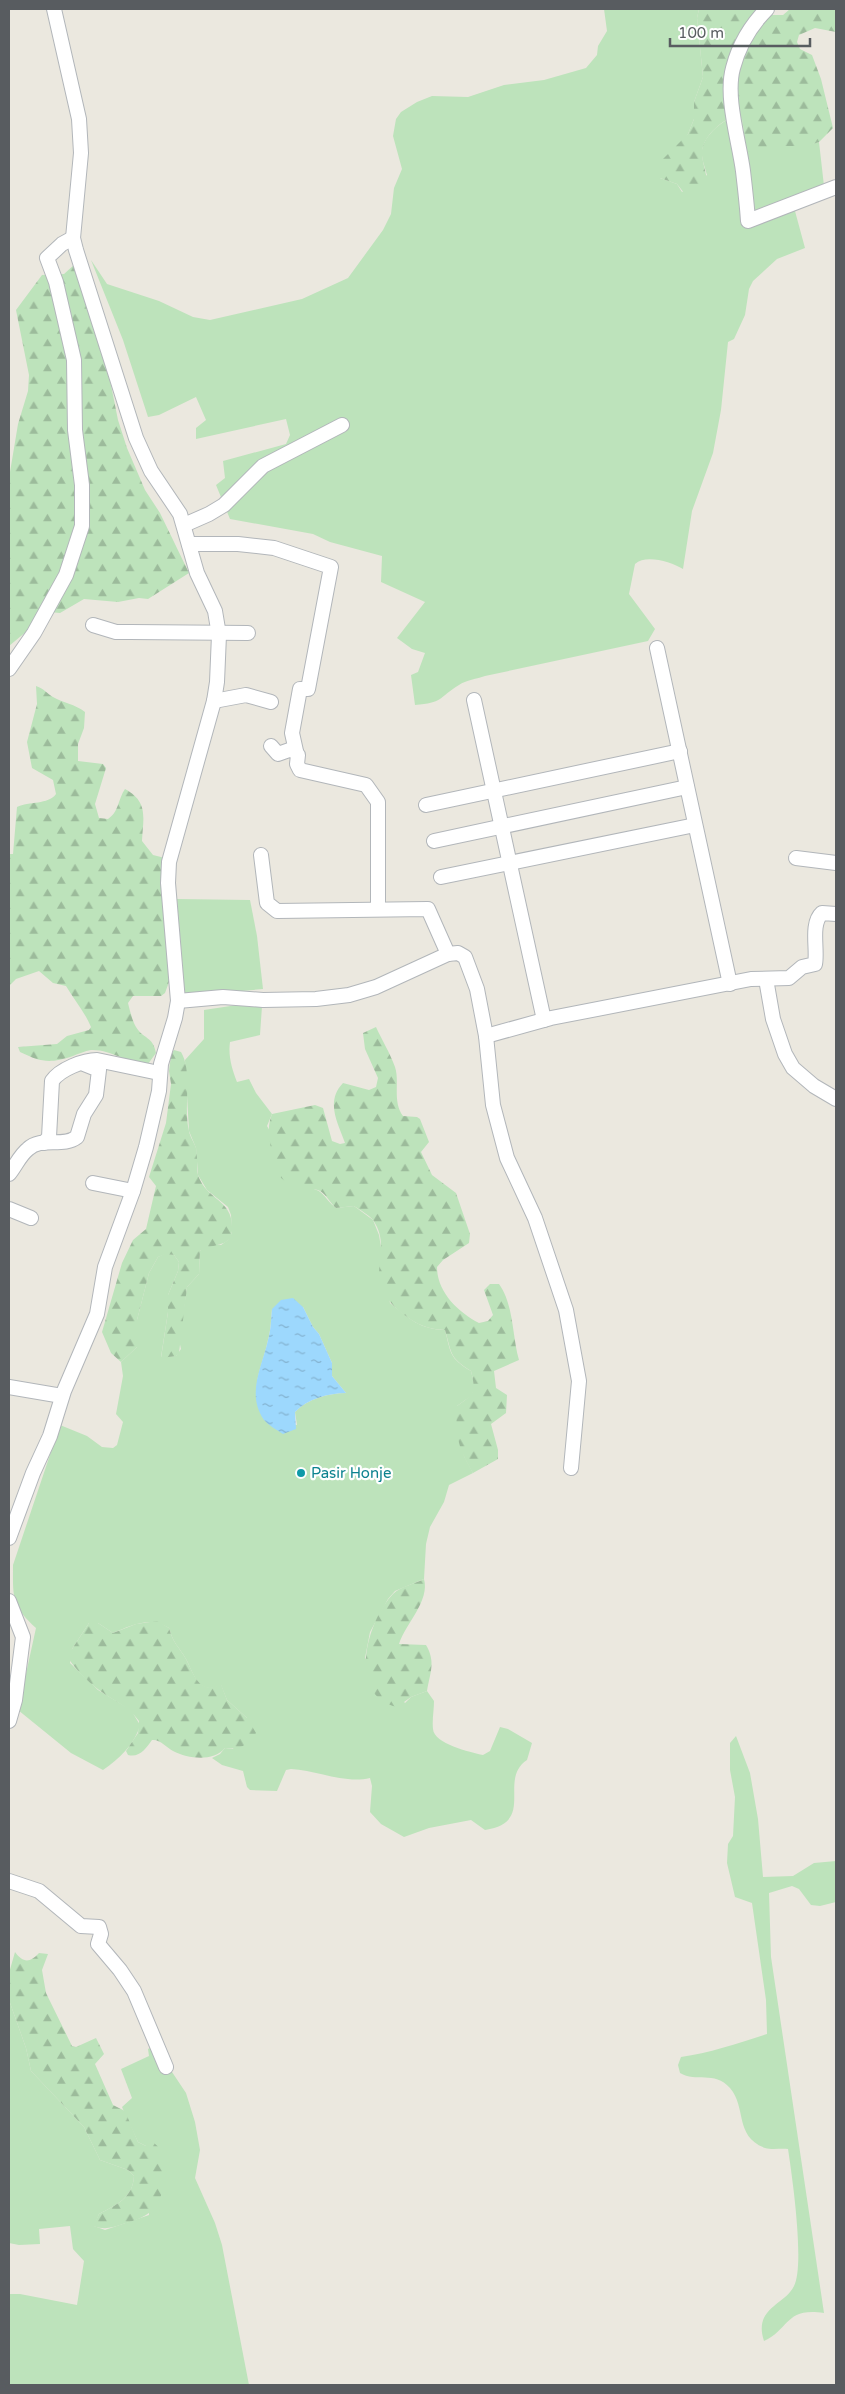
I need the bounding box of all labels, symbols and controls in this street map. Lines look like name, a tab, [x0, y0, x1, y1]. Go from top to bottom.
scale bar	[670, 15, 810, 47]
text: 100 m	[678, 24, 724, 42]
place label: Pasir Honje	[311, 1464, 391, 1482]
marker: Pasir Honje	[295, 1467, 307, 1479]

